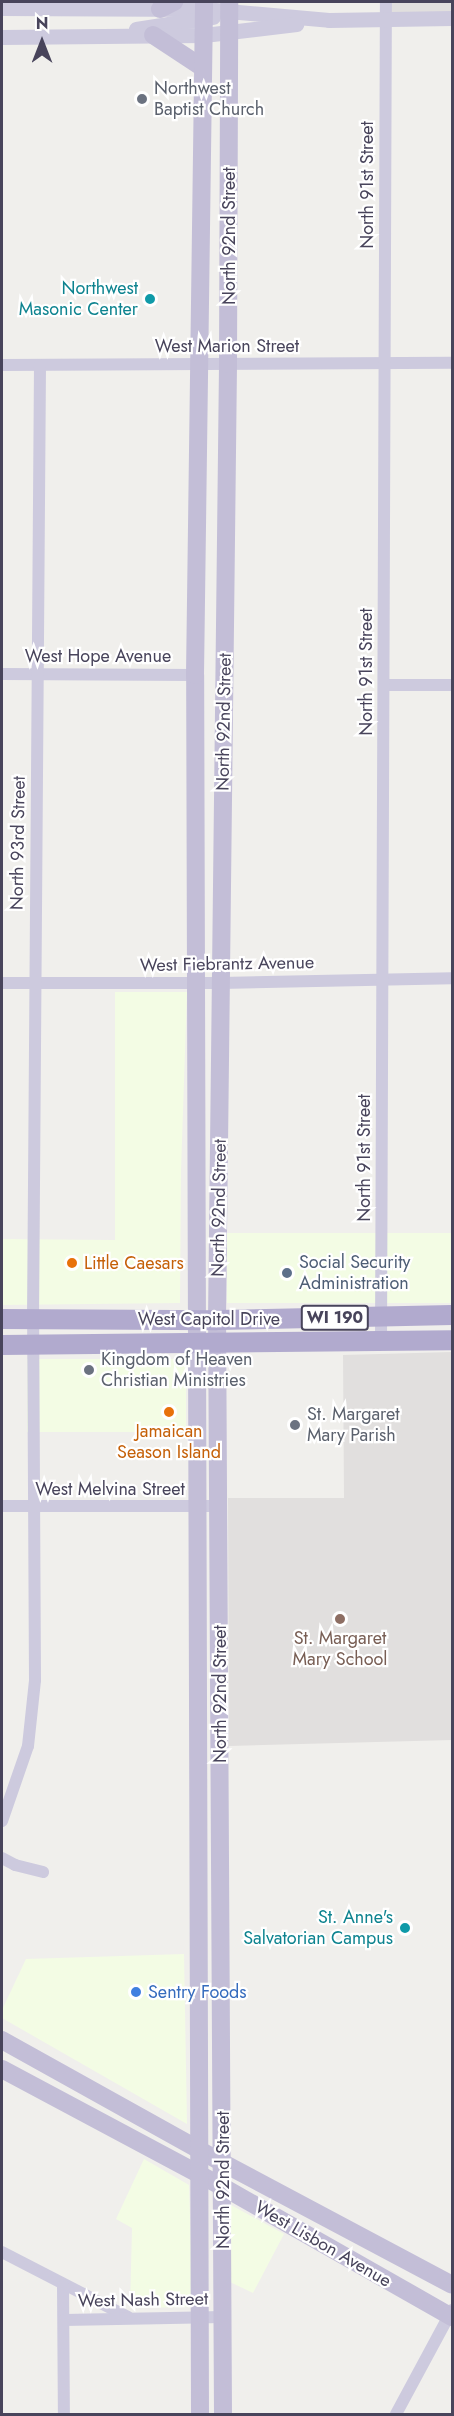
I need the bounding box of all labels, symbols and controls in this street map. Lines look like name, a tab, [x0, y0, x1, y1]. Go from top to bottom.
north arrow	[12, 12, 72, 72]
text: N	[36, 12, 48, 35]
place label: Northwest Baptist Church	[154, 78, 264, 121]
marker: Northwest Baptist Church	[135, 92, 149, 106]
street label: North 91st Street	[356, 121, 378, 249]
street label: North 92nd Street	[218, 167, 240, 305]
place label: Northwest Masonic Center	[19, 278, 138, 320]
marker: Northwest Masonic Center	[143, 292, 157, 306]
street label: West Marion Street	[155, 335, 299, 357]
street label: North 91st Street	[355, 608, 377, 736]
street label: West Hope Avenue	[25, 645, 171, 667]
street label: North 92nd Street	[212, 653, 236, 791]
street label: North 93rd Street	[6, 776, 30, 910]
street label: West Fiebrantz Avenue	[140, 952, 314, 976]
street label: North 91st Street	[353, 1094, 375, 1222]
street label: North 92nd Street	[207, 1139, 231, 1277]
place label: Little Caesars	[84, 1252, 184, 1274]
place label: Social Security Administration	[299, 1252, 410, 1294]
marker: Little Caesars	[65, 1256, 79, 1270]
marker: Social Security Administration	[280, 1266, 294, 1280]
road number: WI 190	[300, 1305, 370, 1331]
street label: West Capitol Drive	[138, 1308, 280, 1330]
place label: Kingdom of Heaven Christian Ministries	[101, 1349, 253, 1392]
marker: Kingdom of Heaven Christian Ministries	[82, 1363, 96, 1377]
place label: St. Margaret Mary Parish	[307, 1404, 400, 1446]
marker: Jamaican Season Island	[162, 1405, 176, 1419]
marker: St. Margaret Mary Parish	[288, 1418, 302, 1432]
place label: Jamaican Season Island	[117, 1421, 221, 1464]
street label: West Melvina Street	[35, 1478, 185, 1500]
marker: St. Margaret Mary School	[333, 1612, 347, 1626]
street label: North 92nd Street	[209, 1625, 231, 1763]
place label: St. Margaret Mary School	[293, 1628, 387, 1670]
place label: St. Anne's Salvatorian Campus	[243, 1907, 393, 1950]
marker: St. Anne's Salvatorian Campus	[398, 1921, 412, 1935]
place label: Sentry Foods	[148, 1981, 247, 2003]
marker: Sentry Foods	[129, 1985, 143, 1999]
street label: North 92nd Street	[212, 2111, 234, 2249]
street label: West Lisbon Avenue	[251, 2196, 395, 2292]
street label: West Nash Street	[78, 2288, 208, 2312]

